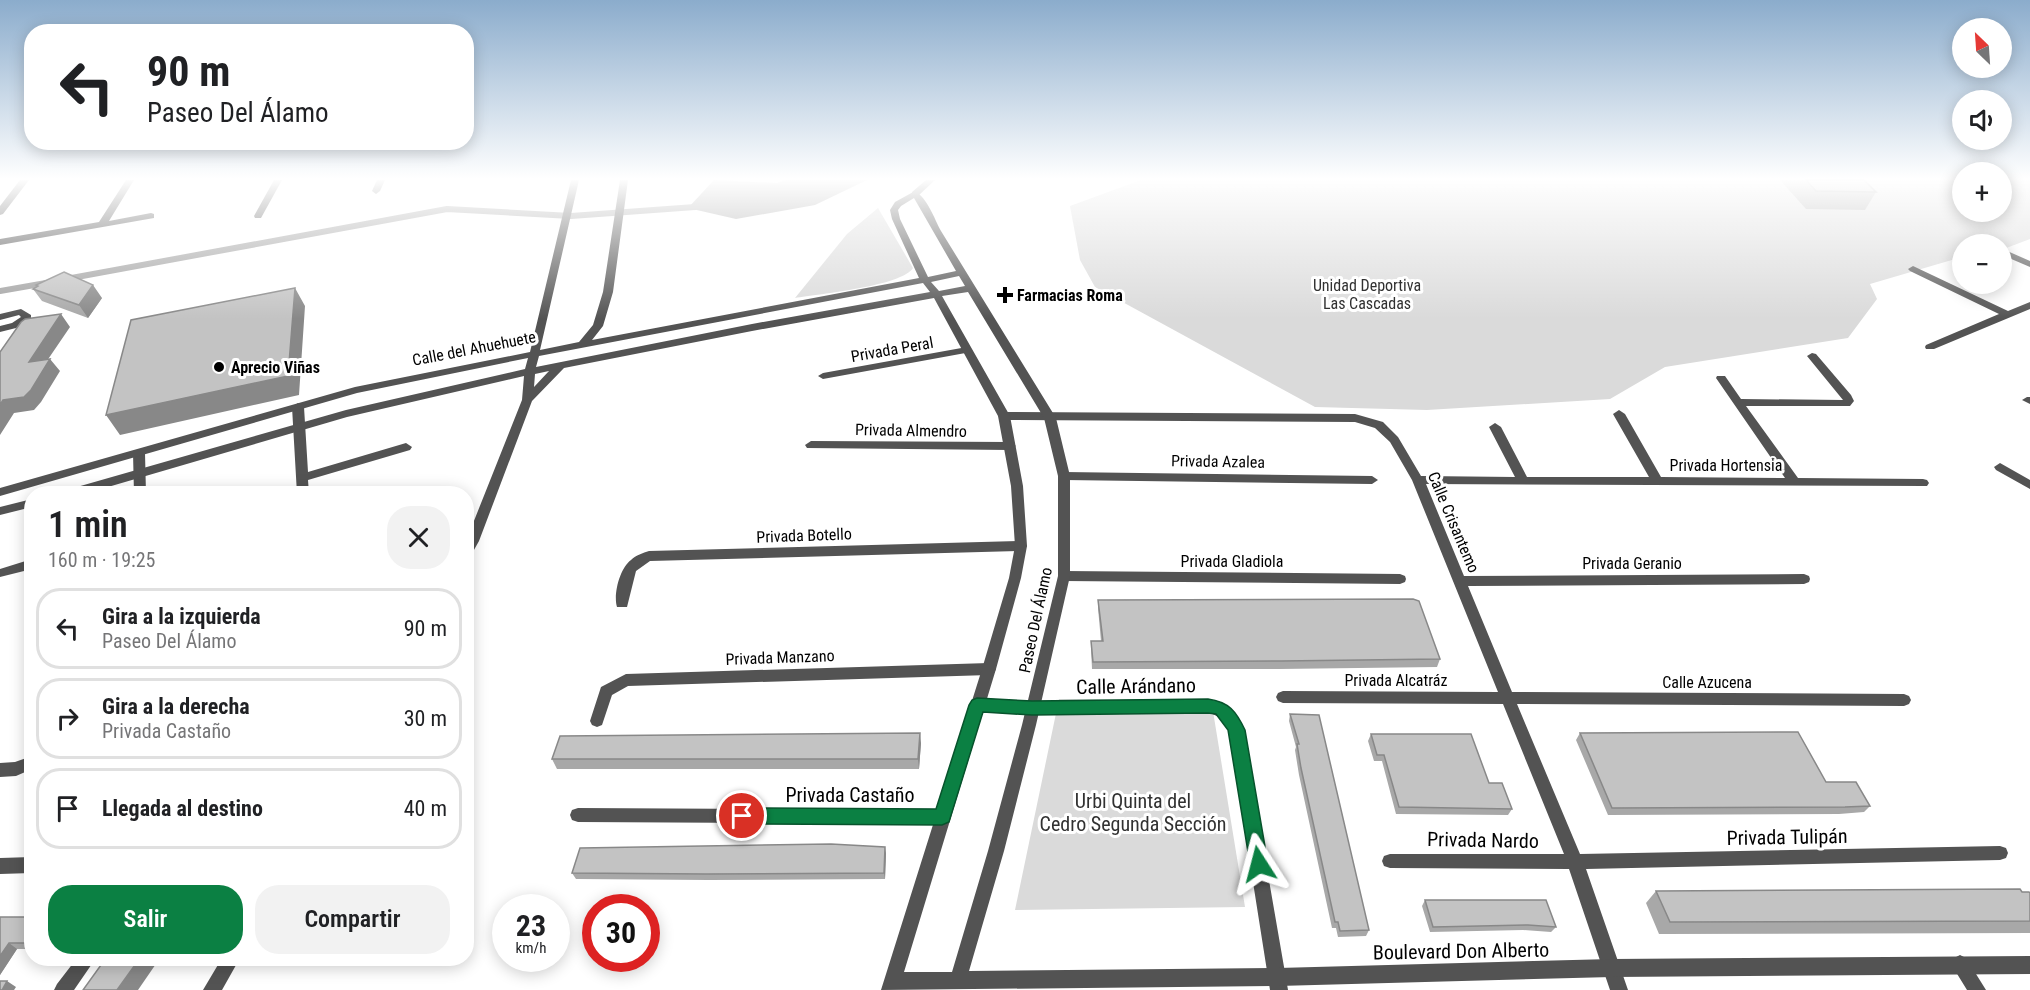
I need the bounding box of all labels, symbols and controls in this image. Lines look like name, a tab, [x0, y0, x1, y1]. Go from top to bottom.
north arrow	[1952, 18, 2012, 78]
map controls	[1952, 18, 2012, 294]
text: 90 m	[147, 47, 230, 96]
icon: left	[48, 48, 126, 126]
button: sound	[1952, 90, 2012, 150]
text: Paseo Del Álamo	[147, 97, 329, 129]
button: +	[1952, 162, 2012, 222]
button: −	[1952, 234, 2012, 294]
park label: Unidad Deportiva Las Cascadas	[1313, 276, 1421, 313]
place label: Farmacias Roma	[1017, 286, 1123, 305]
marker: Farmacias Roma	[998, 288, 1012, 302]
street label: Calle del Ahuehuete	[411, 327, 537, 370]
street label: Privada Peral	[849, 333, 935, 366]
place label: Aprecio Viñas	[231, 358, 320, 377]
marker: Aprecio Viñas	[212, 360, 226, 374]
street label: Privada Almendro	[855, 420, 967, 441]
street label: Privada Azalea	[1171, 451, 1265, 472]
street label: Privada Hortensia	[1670, 456, 1782, 475]
street label: Calle Crisantemo	[1424, 469, 1483, 576]
text: 1 min	[48, 504, 128, 546]
button: close	[387, 506, 450, 569]
street label: Privada Botello	[756, 524, 852, 547]
text: 160 m · 19:25	[48, 548, 155, 572]
street label: Privada Gladiola	[1181, 552, 1283, 571]
street label: Privada Geranio	[1582, 554, 1682, 573]
street label: Paseo Del Álamo	[1015, 566, 1056, 675]
text: Gira a la izquierda	[102, 604, 261, 629]
icon: left	[51, 612, 84, 645]
text: 90 m	[404, 616, 447, 641]
text: Paseo Del Álamo	[102, 629, 236, 653]
street label: Privada Manzano	[725, 646, 835, 669]
street label: Privada Alcatráz	[1344, 671, 1448, 690]
street label: Calle Arándano	[1076, 673, 1196, 699]
street label: Calle Azucena	[1662, 673, 1752, 692]
text: Gira a la derecha	[102, 694, 250, 719]
icon: right	[51, 702, 84, 735]
text: 30 m	[404, 706, 447, 731]
text: Privada Castaño	[102, 719, 231, 743]
street label: Privada Castaño	[785, 783, 915, 807]
park label: Urbi Quinta del Cedro Segunda Sección	[1040, 789, 1226, 836]
pin	[716, 790, 767, 841]
icon: arrive	[51, 792, 84, 825]
text: Llegada al destino	[102, 796, 263, 821]
text: 40 m	[404, 796, 447, 821]
icon: arrive	[725, 799, 758, 832]
street label: Privada Tulipán	[1726, 824, 1848, 850]
street label: Privada Nardo	[1427, 827, 1539, 853]
position arrow	[1227, 832, 1291, 896]
button: Salir	[48, 885, 243, 954]
button: Compartir	[255, 885, 450, 954]
speed limit sign: 30	[582, 894, 660, 972]
text: 23	[516, 908, 546, 943]
street label: Boulevard Don Alberto	[1373, 937, 1549, 965]
text: km/h	[516, 939, 546, 957]

